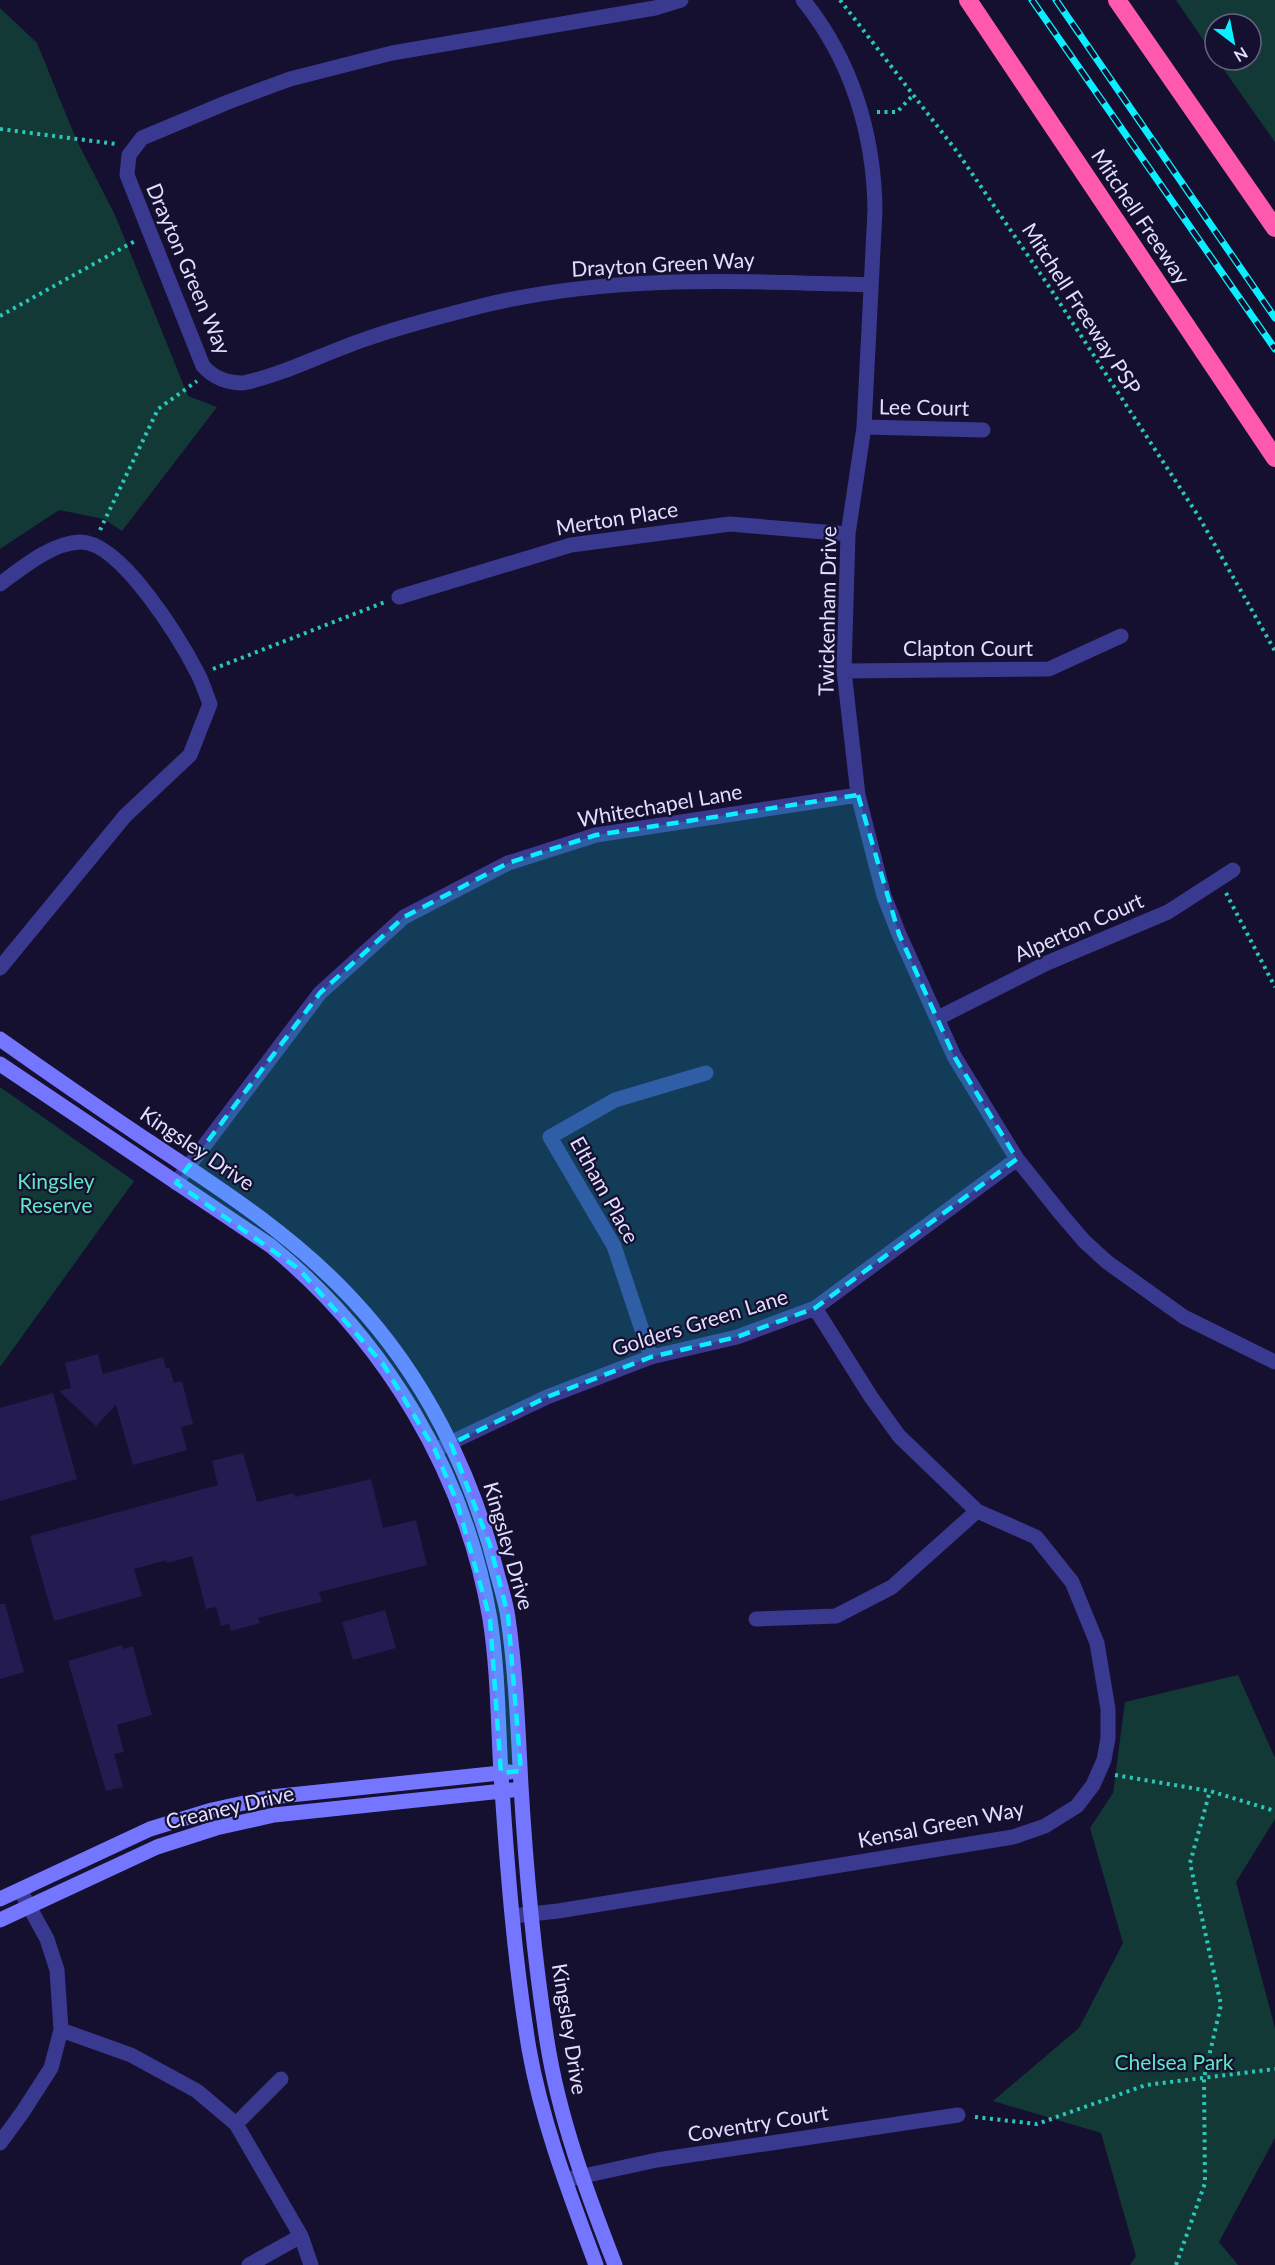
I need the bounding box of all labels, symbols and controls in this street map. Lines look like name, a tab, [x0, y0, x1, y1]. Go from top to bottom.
north arrow	[1203, 12, 1263, 72]
text: N	[1231, 44, 1251, 66]
street label: Mitchell Freeway	[1087, 144, 1196, 289]
street label: Drayton Green Way	[142, 179, 237, 358]
street label: Mitchell Freeway PSP	[1018, 218, 1147, 398]
street label: Drayton Green Way	[571, 246, 755, 281]
street label: Lee Court	[879, 393, 970, 420]
street label: Merton Place	[554, 496, 680, 540]
street label: Twickenham Drive	[813, 526, 840, 696]
street label: Clapton Court	[903, 635, 1034, 660]
street label: Whitechapel Lane	[576, 778, 744, 831]
street label: Alperton Court	[1010, 887, 1147, 966]
street label: Kingsley Drive	[136, 1100, 260, 1195]
street label: Eltham Place	[566, 1132, 645, 1247]
park label: Kingsley Reserve	[17, 1168, 95, 1217]
street label: Golders Green Lane	[609, 1283, 791, 1360]
street label: Kingsley Drive	[479, 1479, 540, 1613]
street label: Creaney Drive	[163, 1780, 296, 1833]
street label: Kensal Green Way	[856, 1795, 1026, 1852]
street label: Kingsley Drive	[548, 1962, 593, 2096]
park label: Chelsea Park	[1115, 2049, 1234, 2074]
street label: Coventry Court	[686, 2099, 830, 2146]

